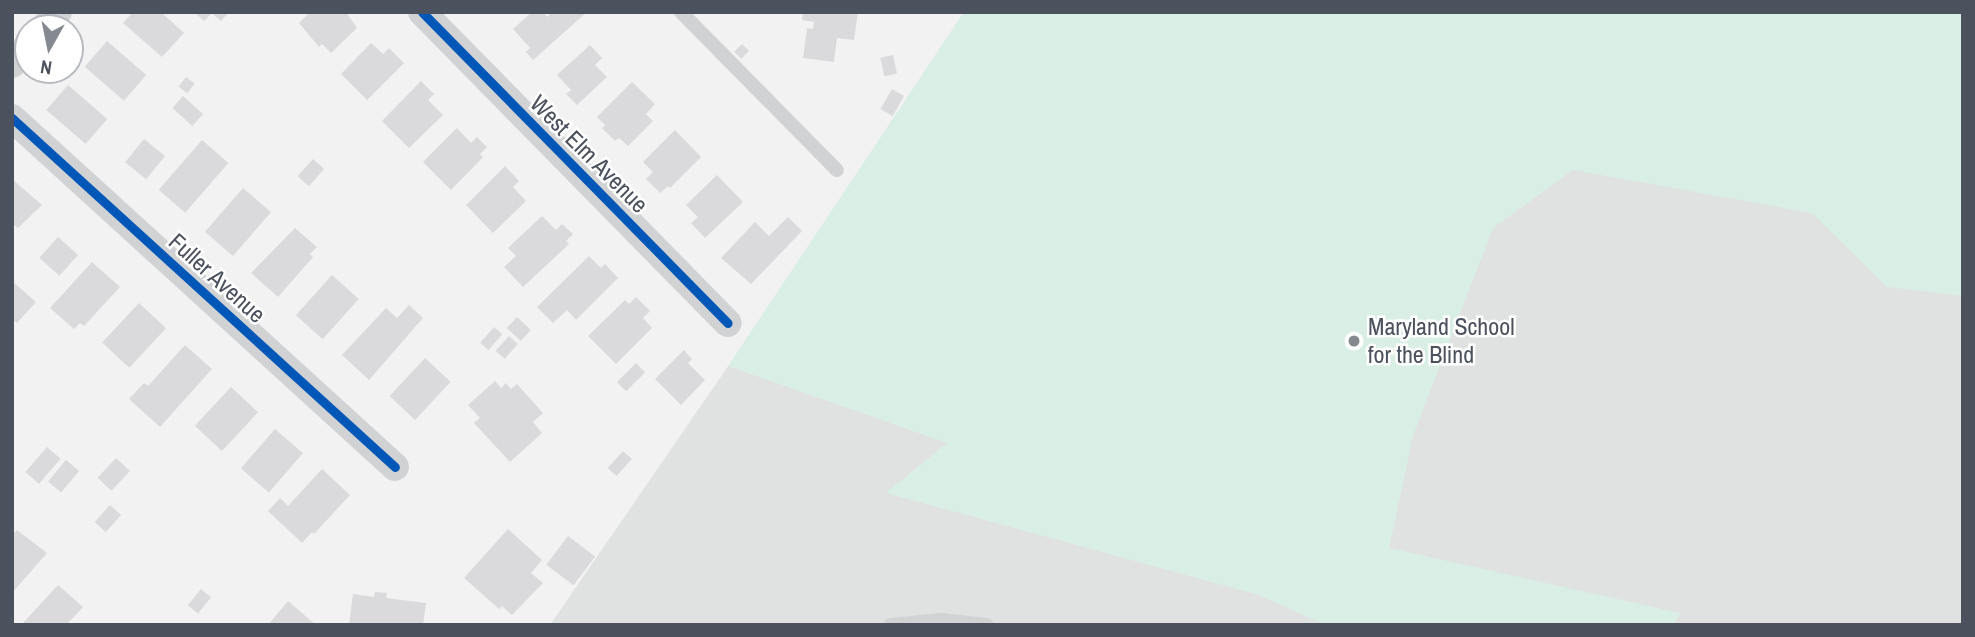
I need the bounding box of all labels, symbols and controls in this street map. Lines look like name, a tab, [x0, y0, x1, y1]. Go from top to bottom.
north arrow	[14, 14, 84, 84]
text: N	[38, 54, 54, 81]
street label: West Elm Avenue	[524, 89, 654, 219]
street label: Fuller Avenue	[162, 227, 272, 329]
place label: Maryland School for the Blind	[1368, 313, 1515, 369]
marker: Maryland School for the Blind	[1346, 333, 1362, 349]

